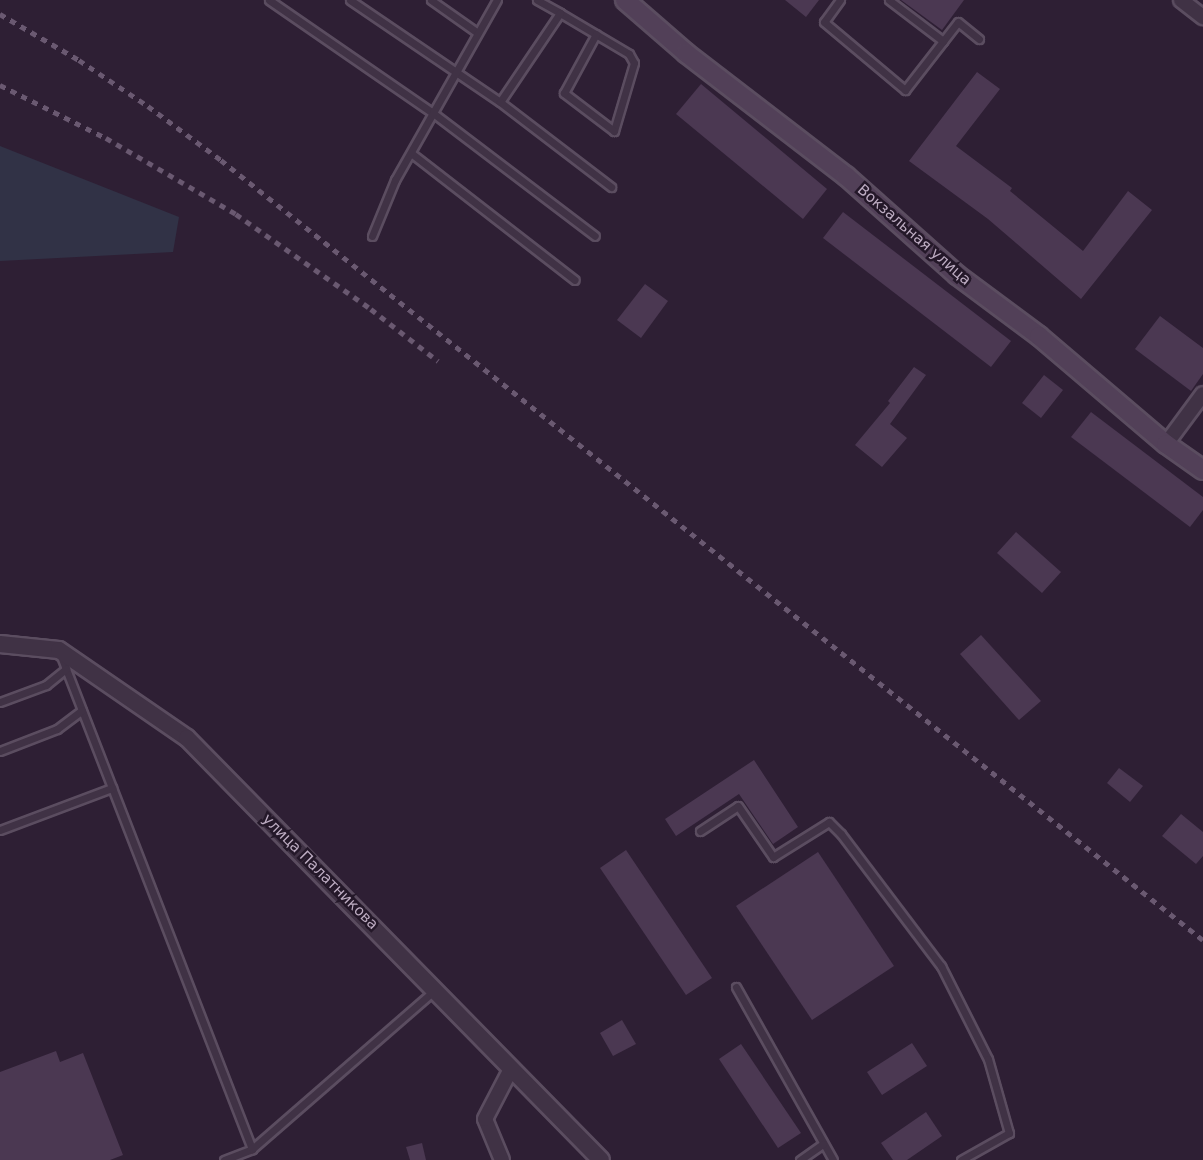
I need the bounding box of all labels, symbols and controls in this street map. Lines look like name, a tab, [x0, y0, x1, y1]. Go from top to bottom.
street label: Вокзальная улица	[854, 181, 974, 289]
street label: улица Палатникова	[258, 810, 382, 934]

